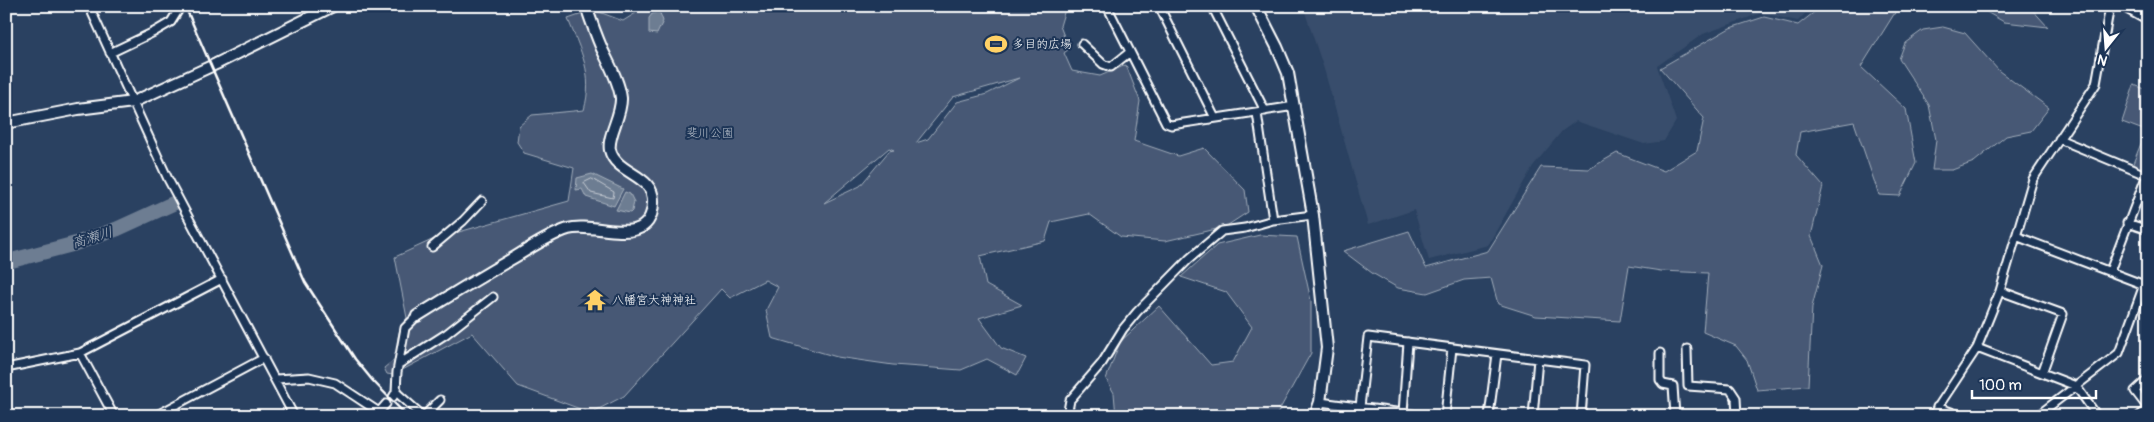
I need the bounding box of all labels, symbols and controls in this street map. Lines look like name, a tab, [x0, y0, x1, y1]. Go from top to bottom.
north arrow	[2082, 22, 2132, 72]
sports icon: 多目的広場	[983, 31, 1009, 57]
place label: 多目的広場	[1012, 37, 1072, 52]
text: N	[2095, 50, 2109, 69]
park label: 斐川公園	[686, 126, 734, 141]
water label: 高瀬川	[70, 223, 115, 252]
temple icon: 八幡宮大神神社	[582, 287, 608, 313]
place label: 八幡宮大神神社	[612, 293, 696, 308]
scale bar	[1972, 367, 2095, 399]
text: 100 m	[1979, 376, 2022, 395]

